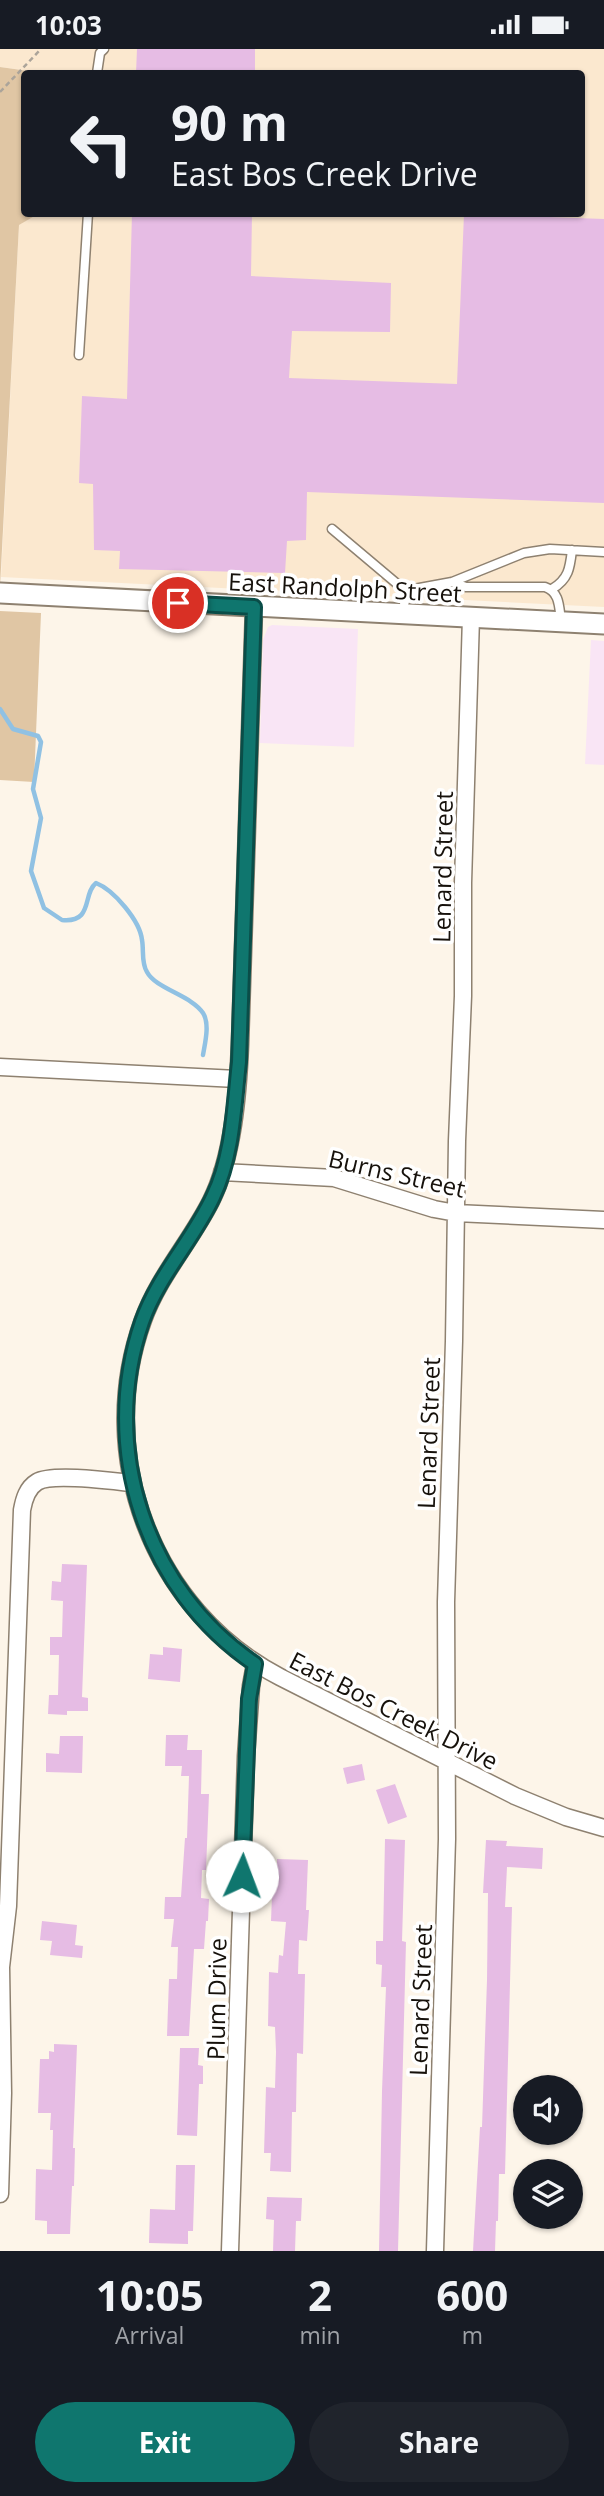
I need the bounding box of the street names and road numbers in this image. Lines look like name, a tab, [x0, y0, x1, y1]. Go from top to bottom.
street label: East Randolph Street	[227, 564, 463, 610]
street label: Lenard Street	[424, 791, 460, 943]
street label: Burns Street	[325, 1141, 469, 1205]
street label: Lenard Street	[409, 1357, 447, 1509]
street label: East Bos Creek Drive	[284, 1643, 504, 1777]
street label: Lenard Street	[401, 1924, 439, 2076]
street label: Plum Drive	[198, 1938, 234, 2060]

